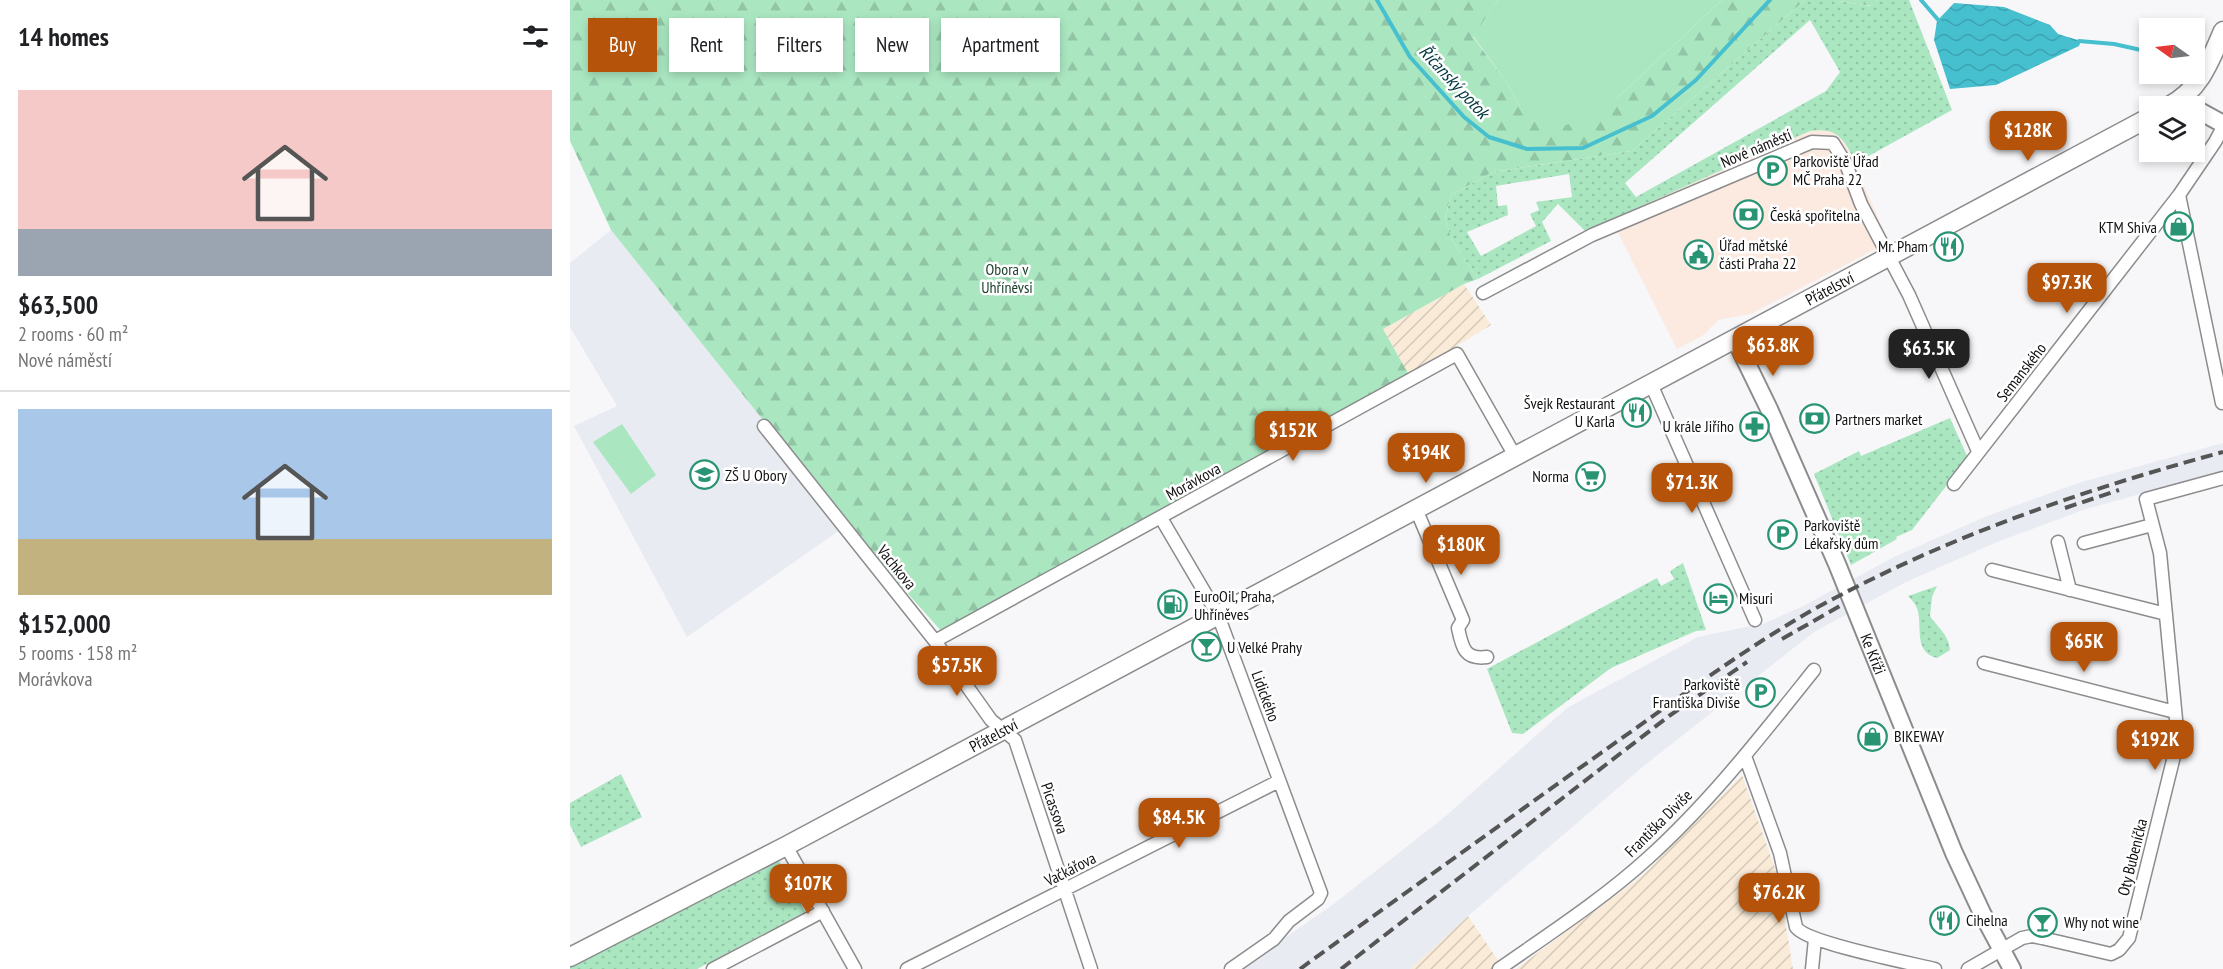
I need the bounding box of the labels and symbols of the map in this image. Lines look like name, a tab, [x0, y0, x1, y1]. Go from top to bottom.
north arrow	[2139, 18, 2205, 84]
water label: Říčanský potok	[1414, 40, 1496, 125]
pin: $128K	[1986, 111, 2070, 162]
street label: Nové náměstí	[1717, 124, 1795, 172]
place label: Parkoviště Úřad MČ Praha 22	[1793, 151, 1879, 189]
parking icon: Parkoviště Úřad MČ Praha 22	[1756, 154, 1788, 186]
bank icon: Česká spořitelna	[1733, 199, 1765, 231]
place label: Česká spořitelna	[1770, 205, 1860, 225]
shop icon: KTM Shiva	[2162, 211, 2194, 243]
place label: KTM Shiva	[2099, 217, 2157, 237]
restaurant icon: Mr. Pham	[1933, 230, 1965, 262]
place label: Úřad mětské části Praha 22	[1719, 235, 1797, 273]
place label: Mr. Pham	[1878, 236, 1928, 256]
public building icon: Úřad mětské části Praha 22	[1682, 238, 1714, 270]
park label: Obora v Uhříněvsi	[981, 259, 1033, 297]
pin: $97.3K	[2018, 263, 2116, 314]
street label: Přátelství	[1802, 267, 1858, 309]
pin: $63.8K	[1724, 326, 1822, 377]
pin: $63.5K	[1880, 329, 1978, 380]
street label: Semanského	[1992, 338, 2050, 405]
place label: Švejk Restaurant U Karla	[1524, 393, 1616, 431]
restaurant icon: Švejk Restaurant U Karla	[1620, 396, 1652, 428]
bank icon: Partners market	[1798, 403, 1830, 435]
place label: Partners market	[1835, 409, 1923, 429]
pharmacy icon: U krále Jiřího	[1739, 410, 1771, 442]
pin: $152K	[1251, 411, 1335, 462]
place label: U krále Jiřího	[1662, 416, 1734, 436]
pin: $194K	[1384, 433, 1468, 484]
street label: Morávkova	[1162, 458, 1224, 504]
school or university icon: ZŠ U Obory	[688, 459, 720, 491]
supermarket icon: Norma	[1574, 460, 1606, 492]
pin: $71.3K	[1643, 463, 1741, 514]
place label: ZŠ U Obory	[725, 465, 787, 485]
place label: Norma	[1532, 466, 1569, 486]
place label: Parkoviště Lékařský dům	[1804, 515, 1878, 553]
parking icon: Parkoviště Lékařský dům	[1767, 518, 1799, 550]
pin: $180K	[1419, 525, 1503, 576]
street label: Vachkova	[872, 540, 921, 593]
hotel icon: Misuri	[1702, 582, 1734, 614]
place label: EuroOil, Praha, Uhříněves	[1194, 586, 1274, 624]
place label: Misuri	[1739, 588, 1773, 608]
fuel station icon: EuroOil, Praha, Uhříněves	[1157, 589, 1189, 621]
pin: $65K	[2048, 622, 2120, 673]
street label: Ke Kříži	[1856, 630, 1891, 677]
bar icon: U Velké Prahy	[1190, 631, 1222, 663]
place label: U Velké Prahy	[1227, 637, 1302, 657]
pin: $57.5K	[908, 646, 1006, 697]
street label: Lidického	[1248, 668, 1284, 724]
place label: Parkoviště Františka Diviše	[1653, 674, 1740, 712]
parking icon: Parkoviště Františka Diviše	[1745, 677, 1777, 709]
street label: Přátelství	[966, 714, 1022, 756]
shop icon: BIKEWAY	[1857, 720, 1889, 752]
pin: $192K	[2113, 720, 2197, 771]
place label: BIKEWAY	[1894, 726, 1945, 746]
street label: Picassova	[1037, 780, 1073, 836]
street label: Františka Diviše	[1620, 785, 1696, 861]
pin: $84.5K	[1130, 798, 1228, 849]
street label: Oty Bubeníčka	[2113, 816, 2151, 898]
street label: Vačkářova	[1040, 848, 1099, 891]
pin: $107K	[766, 864, 850, 915]
pin: $76.2K	[1730, 873, 1828, 924]
restaurant icon: Cihelna	[1929, 904, 1961, 936]
bar icon: Why not wine	[2027, 906, 2059, 938]
place label: Cihelna	[1966, 910, 2008, 930]
place label: Why not wine	[2064, 912, 2139, 932]

